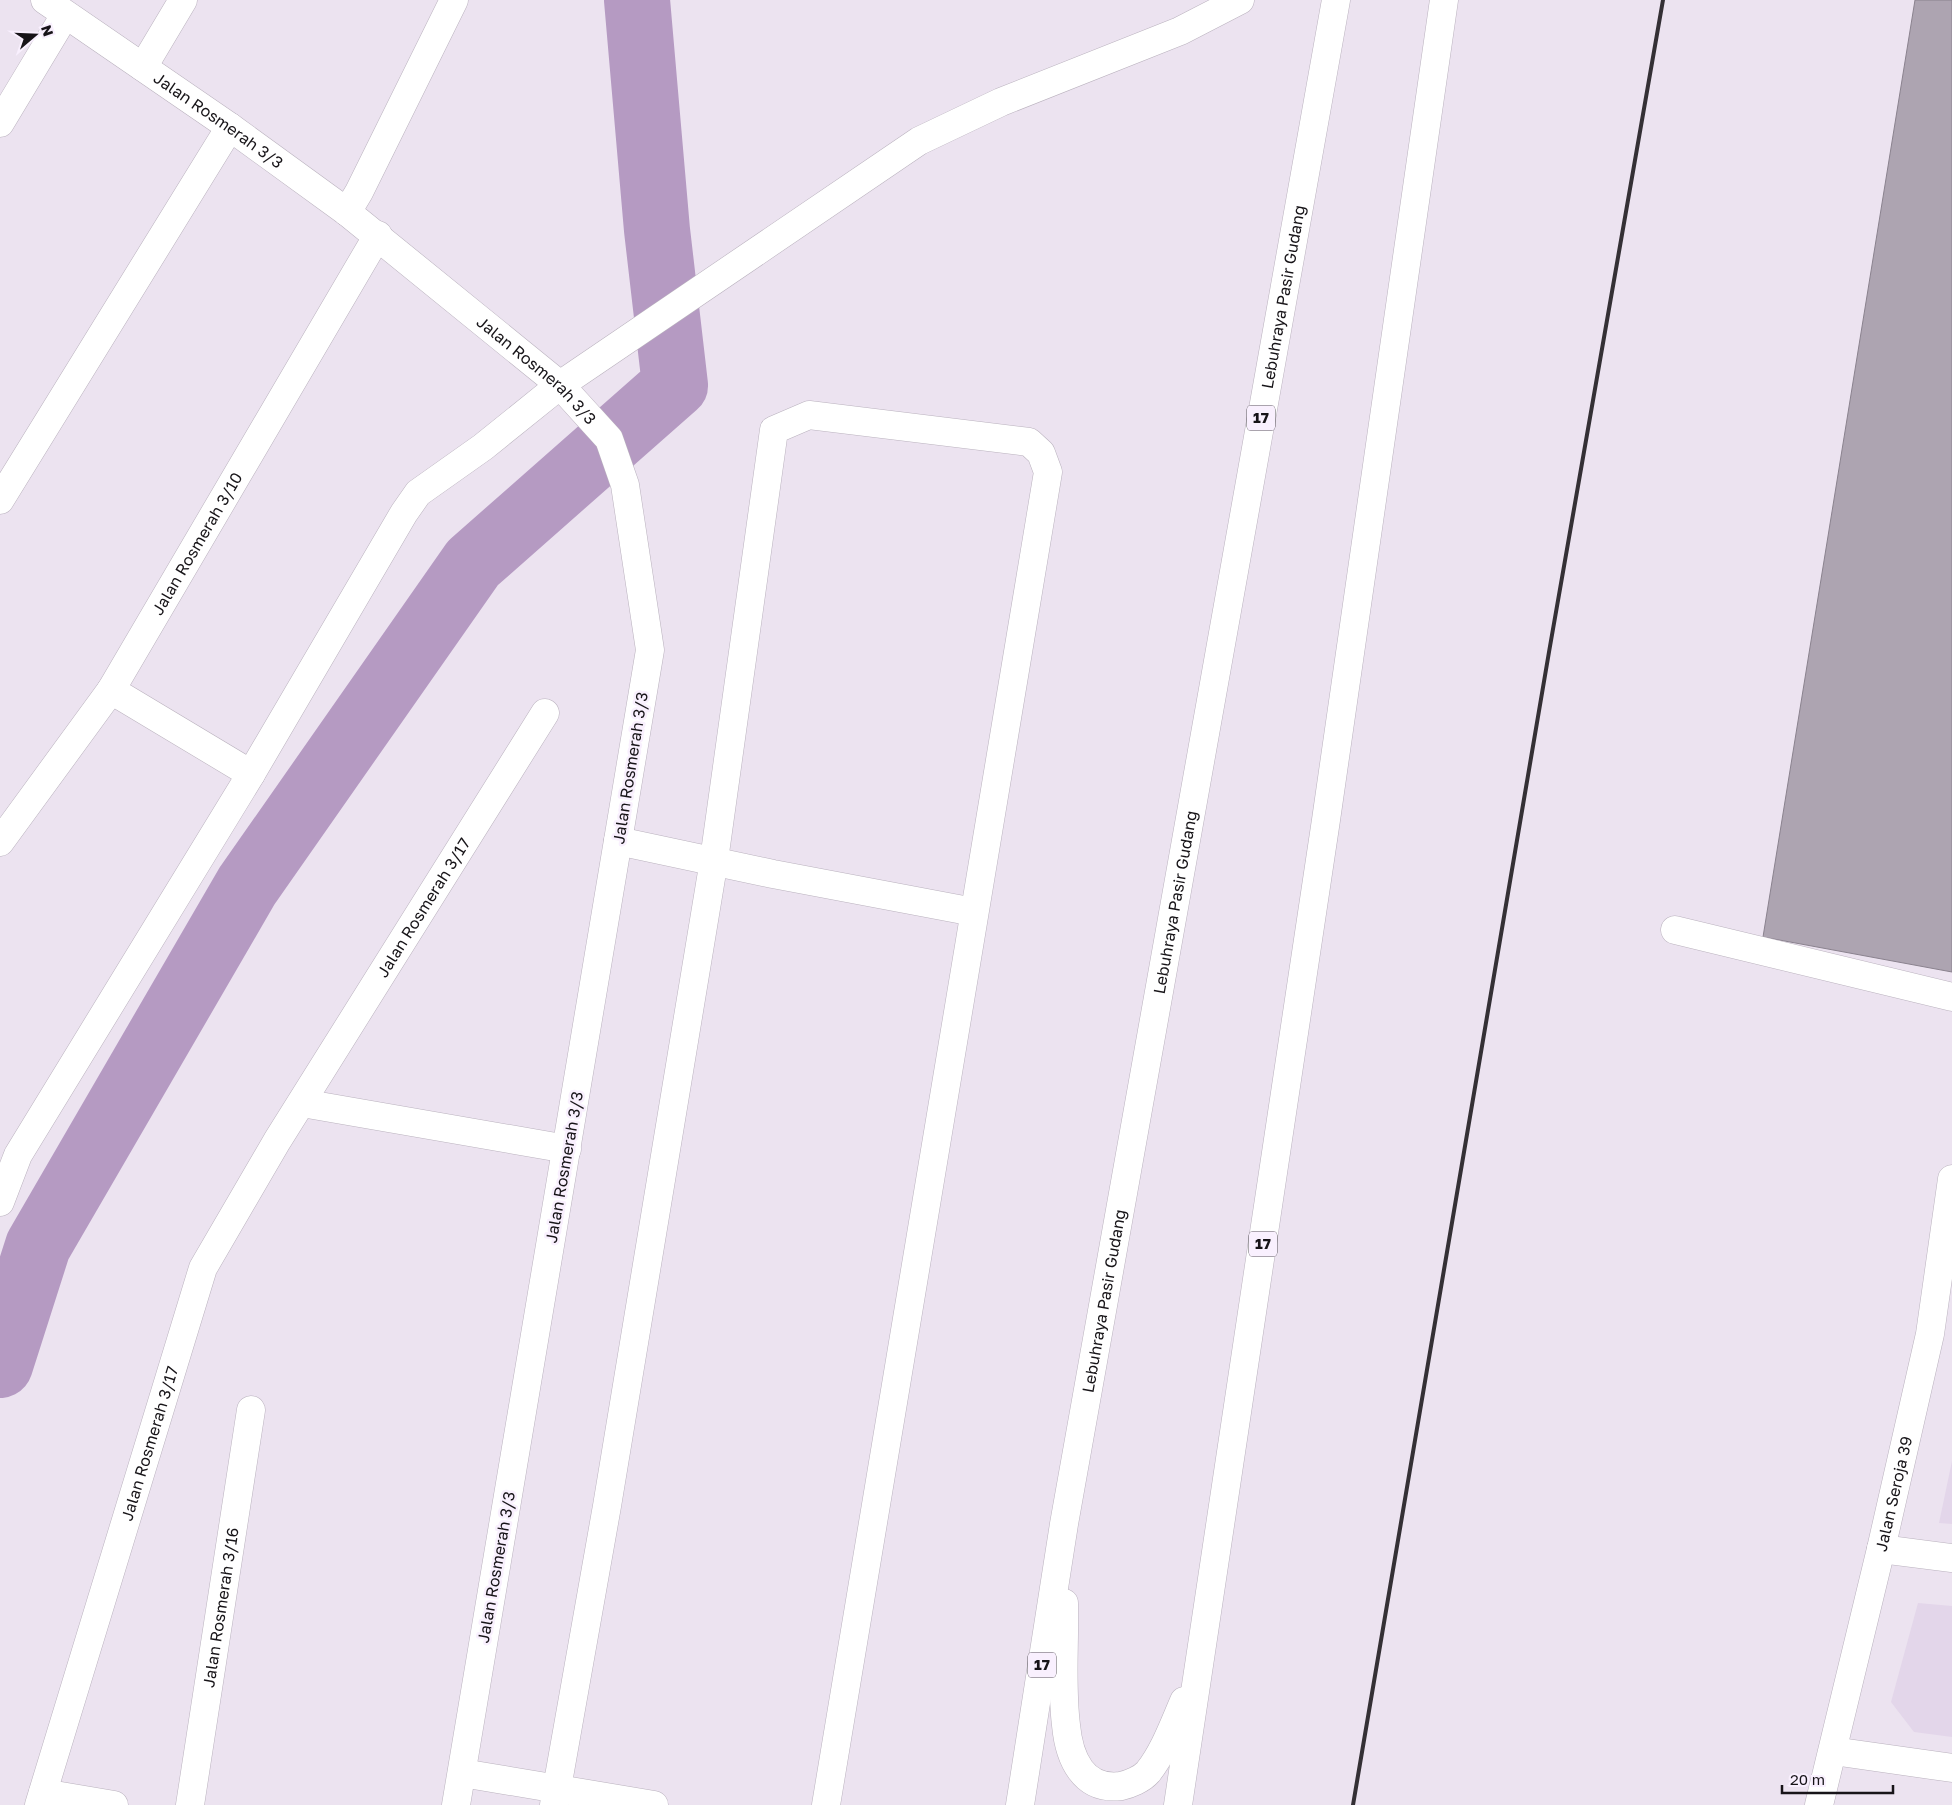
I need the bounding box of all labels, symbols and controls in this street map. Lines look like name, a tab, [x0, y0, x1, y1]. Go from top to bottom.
north arrow	[10, 10, 60, 60]
text: N	[38, 23, 58, 38]
street label: Jalan Rosmerah 3/3	[150, 68, 287, 172]
street label: Lebuhraya Pasir Gudang	[1257, 204, 1309, 390]
street label: Jalan Rosmerah 3/3	[473, 312, 601, 428]
road number: 17	[1247, 406, 1275, 430]
street label: Jalan Rosmerah 3/10	[147, 469, 247, 618]
street label: Jalan Rosmerah 3/3	[608, 691, 652, 845]
street label: Lebuhraya Pasir Gudang	[1149, 809, 1201, 996]
street label: Jalan Rosmerah 3/17	[372, 834, 474, 981]
street label: Jalan Rosmerah 3/3	[541, 1090, 587, 1244]
street label: Lebuhraya Pasir Gudang	[1078, 1208, 1130, 1394]
road number: 17	[1249, 1232, 1277, 1256]
street label: Jalan Rosmerah 3/17	[116, 1364, 182, 1523]
street label: Jalan Seroja 39	[1871, 1434, 1916, 1553]
street label: Jalan Rosmerah 3/3	[473, 1490, 519, 1644]
street label: Jalan Rosmerah 3/16	[198, 1526, 243, 1689]
road number: 17	[1028, 1652, 1056, 1678]
scale bar	[1782, 1762, 1893, 1794]
text: 20 m	[1790, 1770, 1825, 1788]

